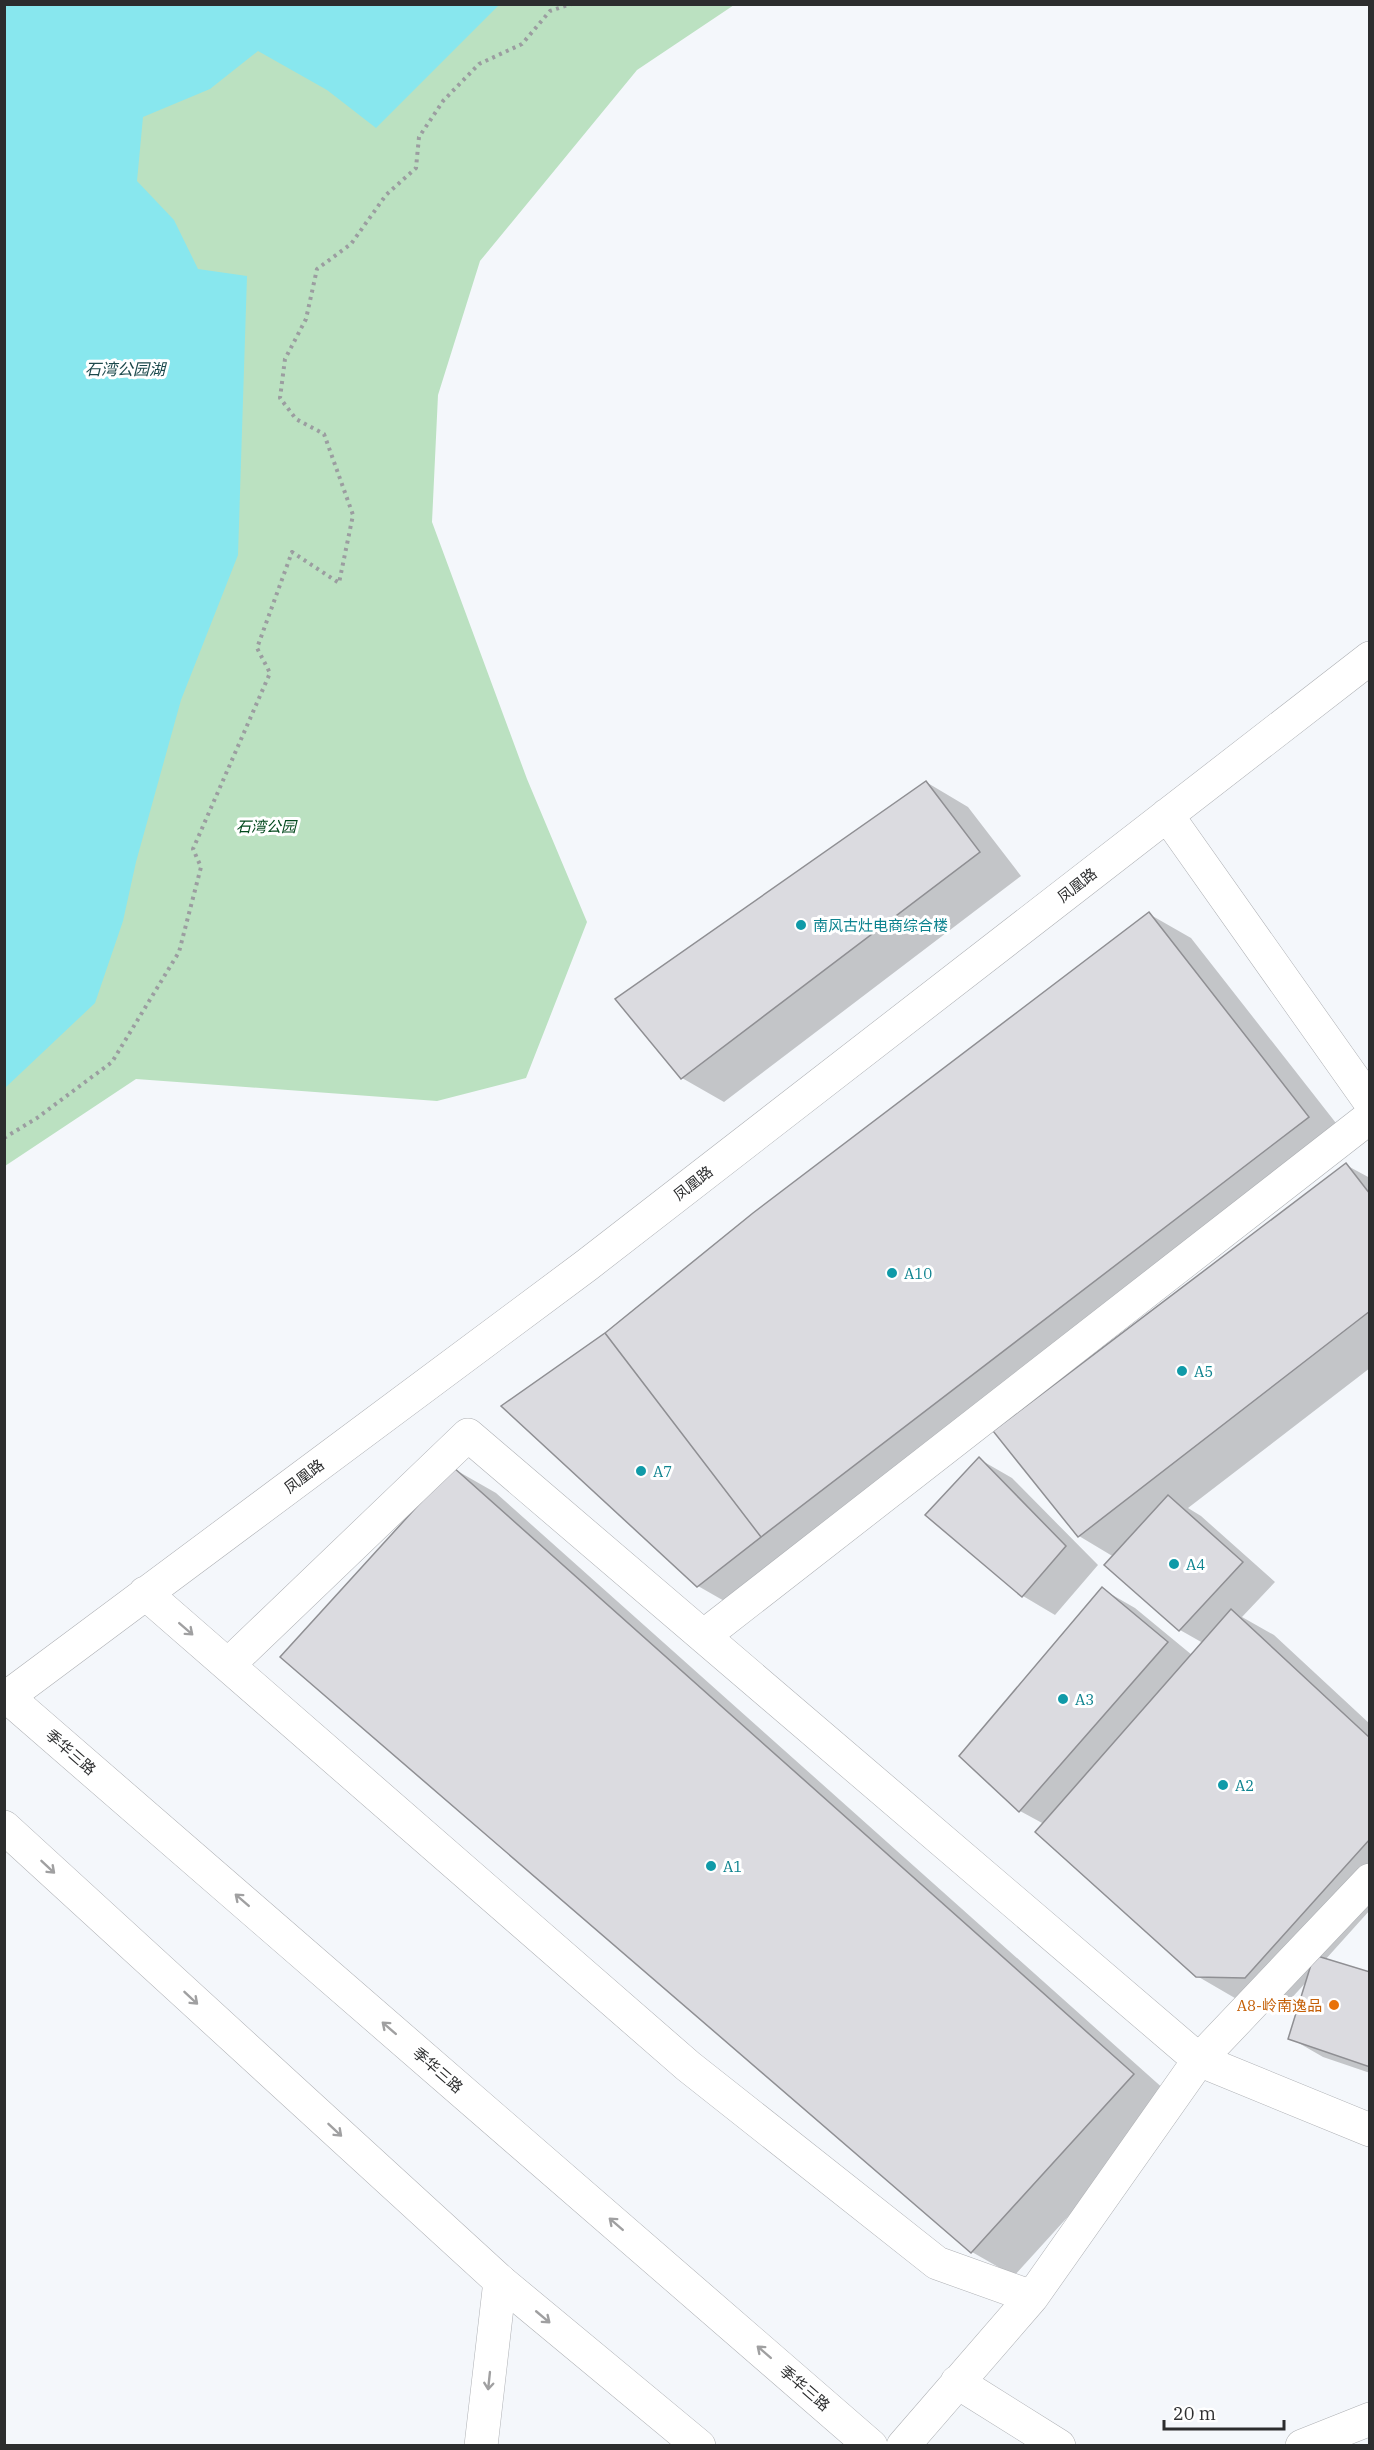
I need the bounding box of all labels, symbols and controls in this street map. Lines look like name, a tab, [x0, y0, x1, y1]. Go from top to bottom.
water label: 石湾公园湖	[85, 359, 168, 379]
park label: 石湾公园	[236, 817, 298, 836]
street label: 凤凰路	[1053, 864, 1101, 906]
place label: 南风古灶电商综合楼	[813, 916, 948, 935]
marker: 南风古灶电商综合楼	[794, 918, 808, 932]
street label: 凤凰路	[669, 1162, 717, 1204]
place label: A10	[904, 1264, 932, 1283]
marker: A10	[885, 1266, 899, 1280]
place label: A5	[1194, 1362, 1213, 1381]
marker: A5	[1175, 1364, 1189, 1378]
street label: 凤凰路	[280, 1455, 328, 1497]
place label: A7	[653, 1462, 672, 1481]
marker: A7	[634, 1464, 648, 1478]
place label: A4	[1186, 1555, 1205, 1574]
marker: A4	[1167, 1557, 1181, 1571]
one-way arrow	[179, 1622, 194, 1636]
place label: A3	[1075, 1690, 1094, 1709]
marker: A3	[1056, 1692, 1070, 1706]
street label: 季华三路	[42, 1725, 100, 1779]
place label: A2	[1235, 1776, 1254, 1795]
marker: A2	[1216, 1778, 1230, 1792]
place label: A1	[723, 1857, 742, 1876]
marker: A1	[704, 1859, 718, 1873]
one-way arrow	[40, 1860, 55, 1874]
one-way arrow	[235, 1893, 250, 1907]
one-way arrow	[184, 1991, 199, 2006]
place label: A8-岭南逸品	[1237, 1996, 1322, 2015]
marker: A8-岭南逸品	[1327, 1998, 1341, 2012]
one-way arrow	[382, 2021, 397, 2035]
street label: 季华三路	[409, 2043, 467, 2097]
one-way arrow	[327, 2123, 342, 2137]
one-way arrow	[608, 2218, 624, 2231]
one-way arrow	[535, 2310, 551, 2323]
one-way arrow	[756, 2345, 771, 2359]
street label: 季华三路	[776, 2361, 834, 2415]
one-way arrow	[483, 2371, 494, 2390]
scale bar	[1164, 2393, 1284, 2431]
text: 20 m	[1173, 2402, 1216, 2425]

